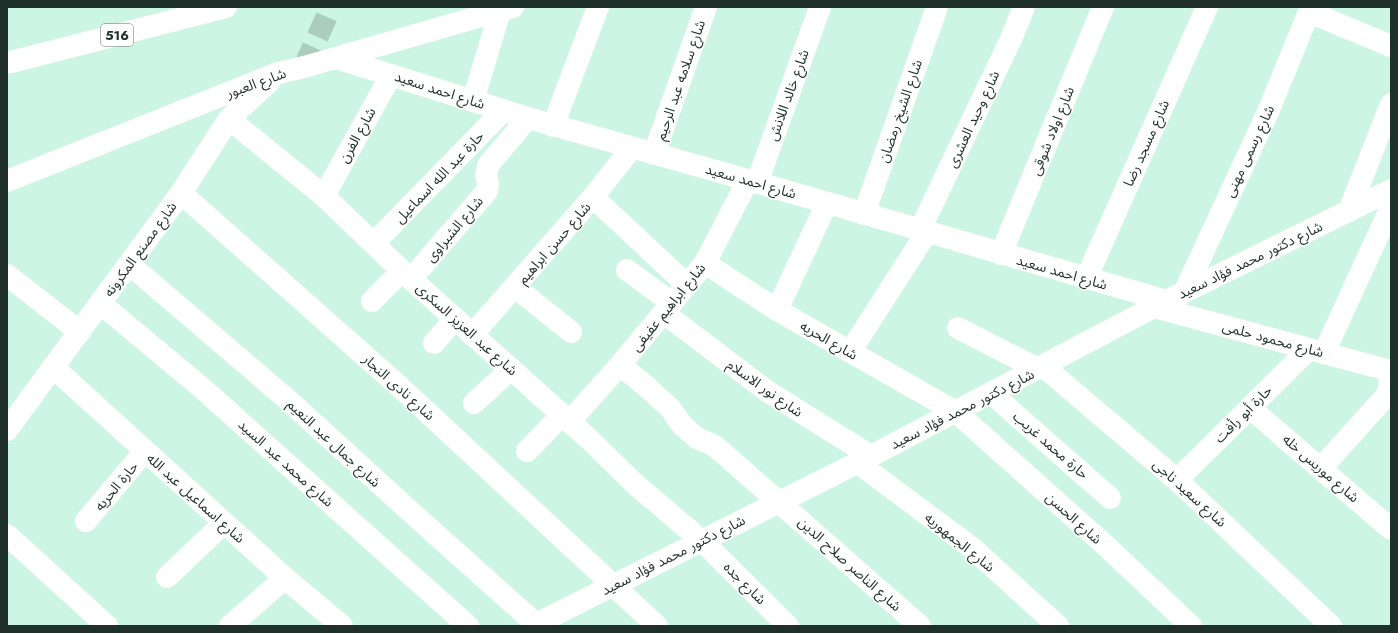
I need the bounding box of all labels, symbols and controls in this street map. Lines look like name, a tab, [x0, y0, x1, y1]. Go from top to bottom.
street label: شارع سلامه عبد الرحيم	[650, 17, 711, 143]
road number: 516	[101, 24, 133, 46]
street label: شارع خالد اللانش	[762, 46, 815, 144]
street label: شارع الشيخ رمضان	[873, 57, 928, 166]
street label: شارع العبور	[222, 63, 289, 104]
street label: شارع احمد سعيد	[392, 66, 488, 115]
street label: شارع وحيد العشرى	[942, 67, 1005, 171]
street label: شارع اولاد شوقى	[1025, 84, 1080, 179]
street label: شارع مسجد رضا	[1118, 97, 1175, 190]
street label: شارع رسمى مهنى	[1219, 102, 1280, 201]
street label: شارع الفرن	[334, 104, 381, 167]
street label: حارة عبد الله اسماعيل	[390, 126, 488, 228]
street label: شارع احمد سعيد	[703, 158, 799, 204]
street label: شارع الشبراوى	[420, 192, 488, 267]
street label: شارع مصنع المكرونه	[99, 197, 182, 301]
street label: شارع حسن ابراهيم	[513, 198, 596, 289]
street label: شارع دكتور محمد فؤاد سعيد	[1174, 216, 1326, 305]
street label: شارع احمد سعيد	[1014, 249, 1110, 295]
street label: شارع ابراهيم عفيفى	[626, 258, 711, 356]
street label: شارع عبد العزيز السكرى	[411, 278, 522, 381]
street label: شارع الحريه	[796, 315, 862, 365]
street label: شارع محمود حلمى	[1220, 316, 1326, 363]
street label: شارع نادى النجار	[357, 349, 439, 426]
street label: شارع نور الاسلام	[722, 354, 807, 422]
street label: شارع دكتور محمد فؤاد سعيد	[887, 364, 1038, 455]
street label: حارة أبو رأفت	[1210, 381, 1276, 447]
street label: شارع جمال عبد النعيم	[282, 394, 385, 492]
street label: حارة محمد غريب	[1009, 406, 1093, 484]
street label: شارع محمد عبد السيد	[233, 415, 338, 512]
street label: شارع موريس خله	[1278, 429, 1364, 508]
street label: شارع اسماعيل عبد الله	[142, 448, 250, 548]
street label: شارع سعيد ناجى	[1148, 454, 1231, 532]
street label: حارة الحريه	[89, 457, 143, 515]
street label: شارع الحسن	[1041, 487, 1107, 549]
street label: شارع الجمهوريه	[920, 508, 999, 577]
street label: شارع دكتور محمد فؤاد سعيد	[598, 510, 749, 601]
street label: شارع الناصر صلاح الدين	[793, 512, 906, 617]
street label: شارع جده	[719, 557, 771, 609]

